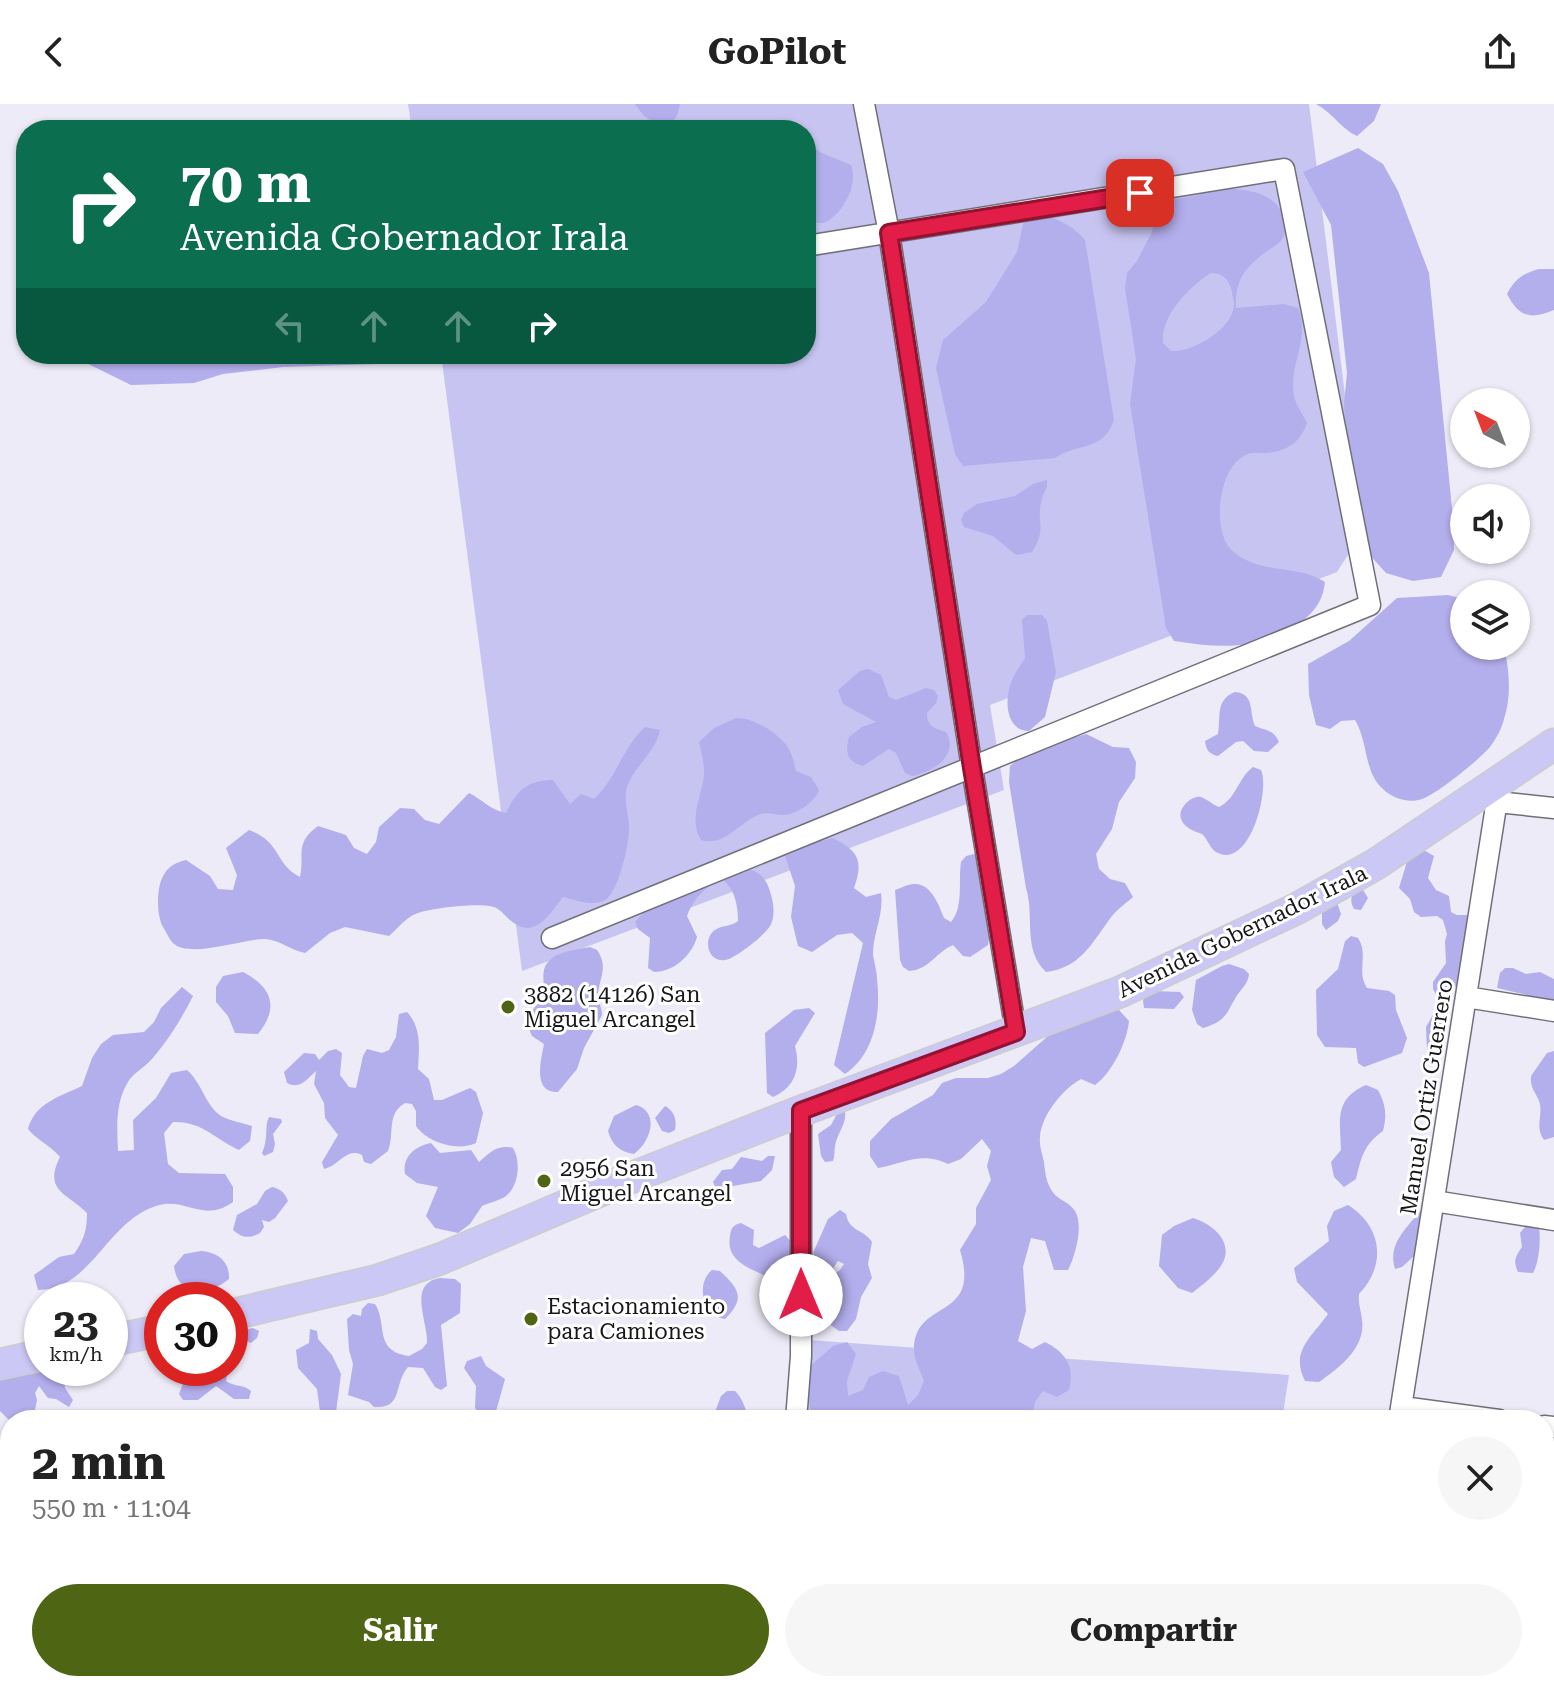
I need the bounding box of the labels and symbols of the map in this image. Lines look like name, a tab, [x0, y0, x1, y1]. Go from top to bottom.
pin	[1106, 159, 1174, 227]
north arrow	[1450, 388, 1530, 468]
street label: Avenida Gobernador Irala	[1114, 860, 1371, 1003]
street label: Manuel Ortiz Guerrero	[1396, 977, 1457, 1217]
place label: 3882 (14126) San Miguel Arcangel	[524, 982, 700, 1032]
marker: 3882 (14126) San Miguel Arcangel	[499, 998, 517, 1016]
place label: 2956 San Miguel Arcangel	[560, 1156, 732, 1206]
marker: 2956 San Miguel Arcangel	[535, 1172, 553, 1190]
position arrow	[759, 1253, 843, 1337]
speed limit sign: 30	[144, 1282, 248, 1386]
place label: Estacionamiento para Camiones	[547, 1294, 725, 1344]
marker: Estacionamiento para Camiones	[522, 1310, 540, 1328]

